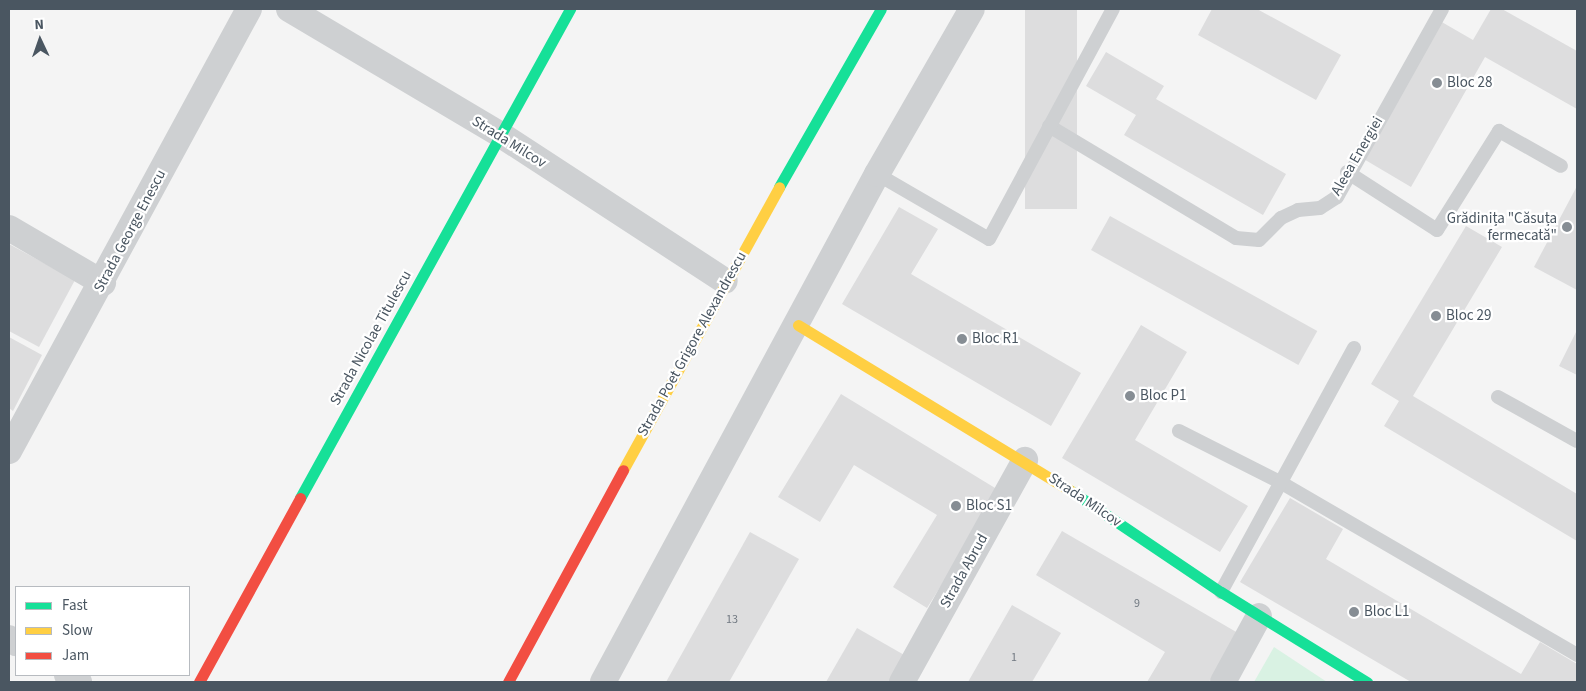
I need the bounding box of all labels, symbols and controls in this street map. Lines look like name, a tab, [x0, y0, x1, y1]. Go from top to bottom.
north arrow	[15, 15, 65, 65]
text: N	[34, 15, 44, 35]
place label: Bloc 28	[1447, 74, 1493, 92]
marker: Bloc 28	[1431, 77, 1443, 89]
street label: Strada Milcov	[469, 112, 549, 172]
street label: Aleea Energiei	[1327, 113, 1387, 199]
street label: Strada George Enescu	[90, 167, 170, 295]
place label: Grădinița "Căsuța fermecată"	[1447, 209, 1557, 244]
marker: Grădinița "Căsuța fermecată"	[1561, 221, 1573, 233]
street label: Strada Poet Grigore Alexandrescu	[634, 248, 750, 440]
street label: Strada Nicolae Titulescu	[326, 267, 416, 409]
place label: Bloc 29	[1446, 307, 1492, 325]
marker: Bloc 29	[1430, 310, 1442, 322]
place label: Bloc R1	[972, 330, 1019, 348]
marker: Bloc R1	[956, 333, 968, 345]
place label: Bloc P1	[1140, 387, 1187, 405]
marker: Bloc P1	[1124, 390, 1136, 402]
street label: Strada Milcov	[1045, 469, 1125, 531]
place label: Bloc S1	[966, 497, 1012, 515]
marker: Bloc S1	[950, 500, 962, 512]
street label: Strada Abrud	[936, 531, 992, 611]
legend	[15, 586, 190, 676]
text: Fast	[62, 595, 88, 616]
house number: 9	[1134, 597, 1140, 611]
place label: Bloc L1	[1364, 603, 1409, 621]
marker: Bloc L1	[1348, 606, 1360, 618]
house number: 13	[726, 613, 738, 627]
text: Slow	[62, 620, 93, 641]
text: Jam	[62, 645, 89, 666]
house number: 1	[1011, 651, 1017, 665]

